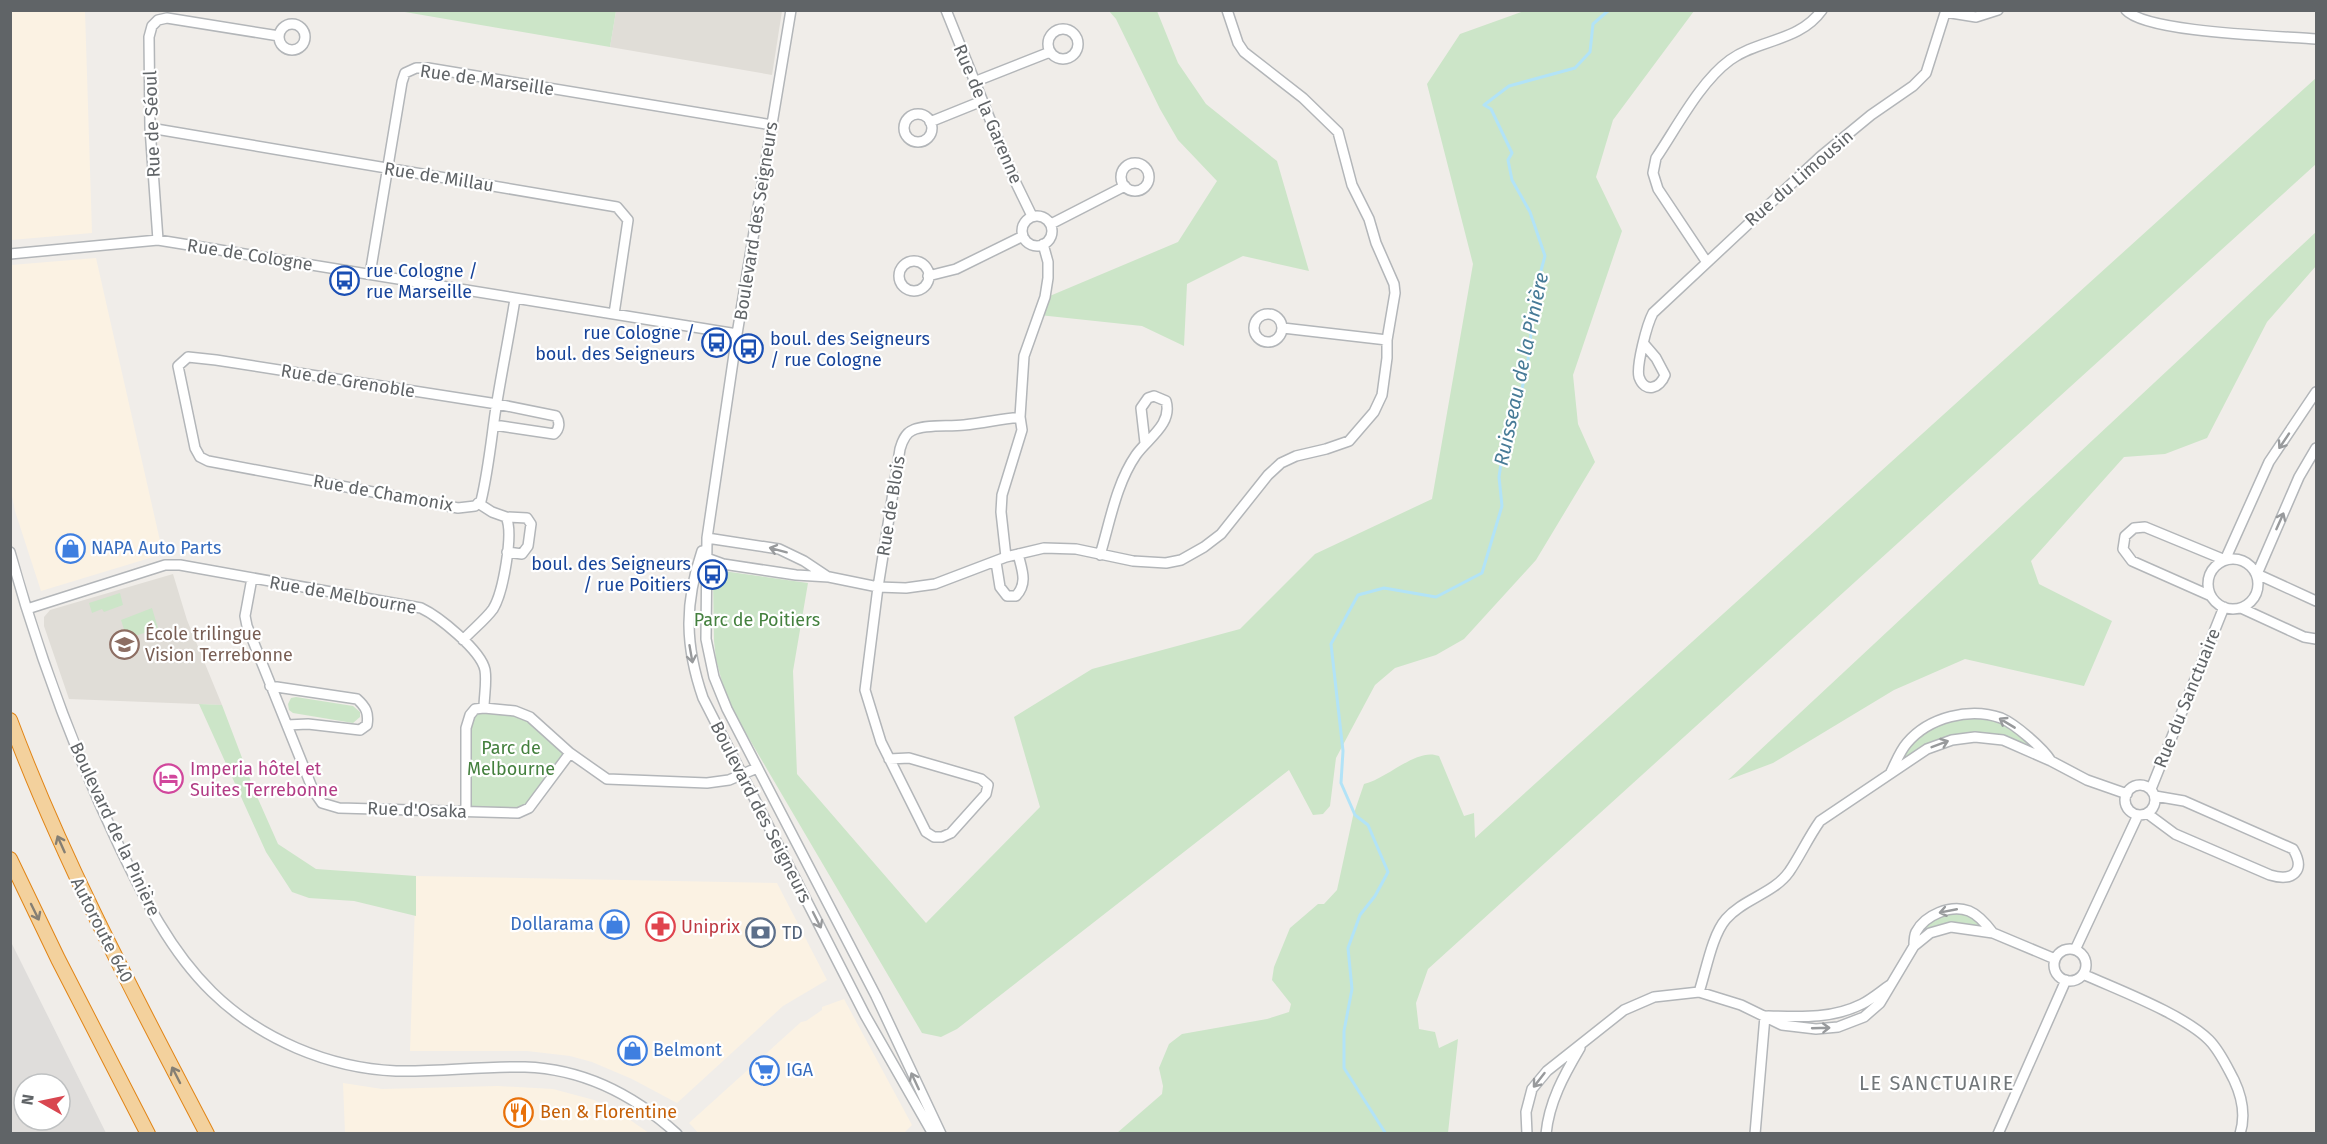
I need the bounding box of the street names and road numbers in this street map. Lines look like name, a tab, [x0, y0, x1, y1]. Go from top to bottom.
street label: Rue de la Garenne	[949, 41, 1027, 187]
street label: Rue de Marseille	[418, 60, 556, 100]
street label: Rue de Séoul	[139, 70, 165, 178]
street label: Boulevard des Seigneurs	[729, 120, 783, 322]
street label: Rue du Limousin	[1740, 125, 1858, 231]
street label: Rue de Millau	[382, 157, 496, 197]
street label: Rue de Cologne	[186, 234, 314, 276]
street label: Rue de Grenoble	[279, 360, 417, 402]
street label: Rue de Blois	[872, 454, 910, 558]
street label: Rue de Chamonix	[311, 470, 455, 516]
street label: Rue de Melbourne	[268, 571, 418, 619]
street label: Rue du Sanctuaire	[2149, 625, 2225, 771]
street label: Boulevard des Seigneurs	[706, 718, 816, 906]
street label: Boulevard de la Pinière	[65, 739, 165, 919]
street label: Rue d'Osaka	[367, 797, 467, 823]
street label: Autoroute 640	[66, 874, 138, 986]

